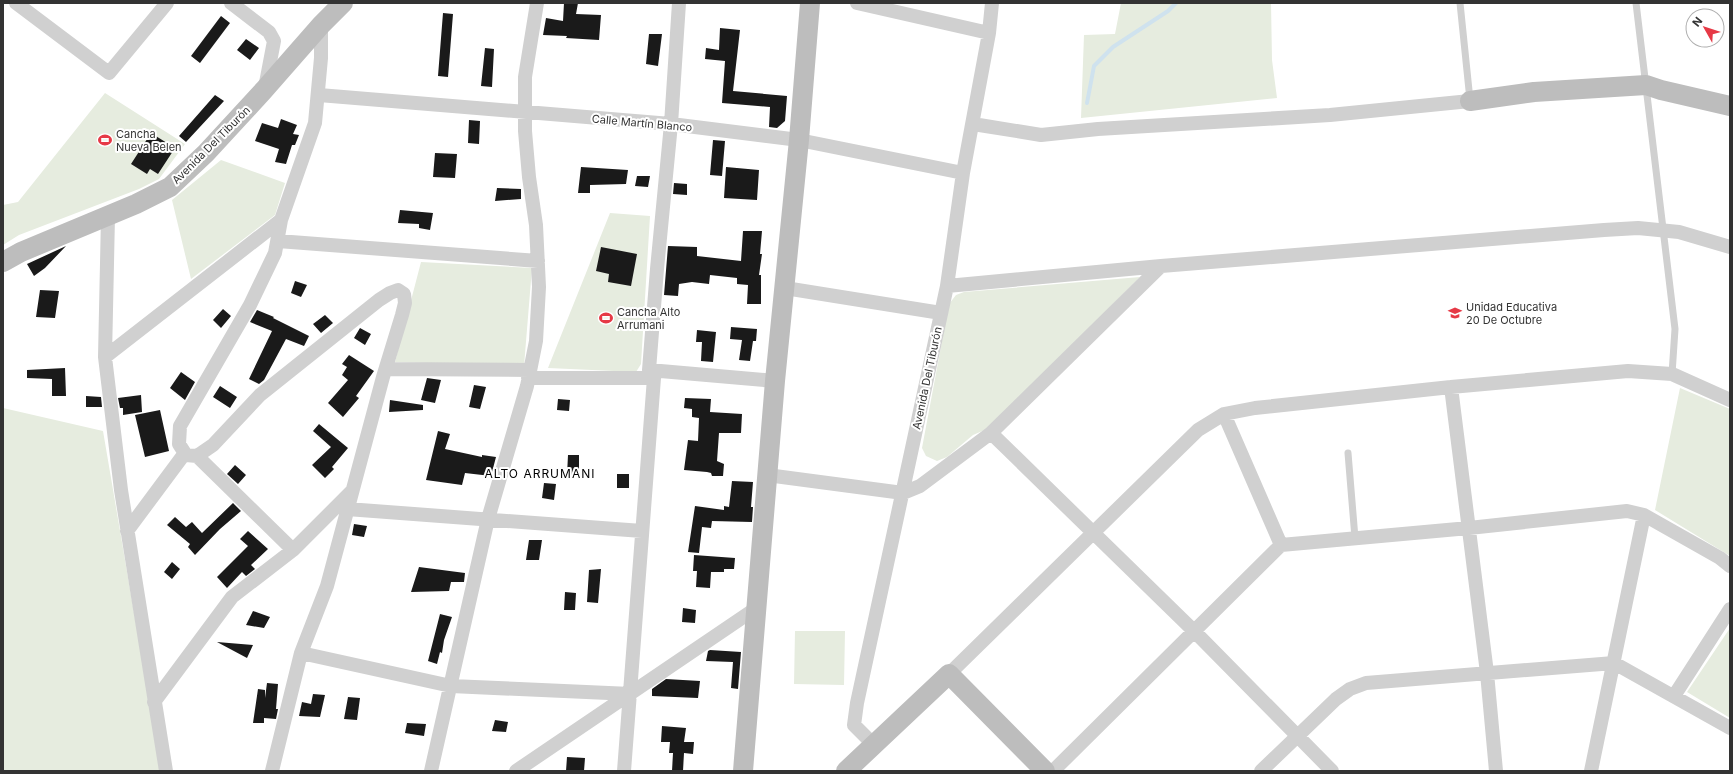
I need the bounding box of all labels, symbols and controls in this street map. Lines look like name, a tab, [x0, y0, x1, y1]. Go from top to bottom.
north arrow	[1685, 8, 1725, 48]
text: N	[1689, 14, 1705, 29]
street label: Avenida Del Tiburón	[169, 103, 253, 187]
street label: Calle Martín Blanco	[591, 112, 693, 134]
place label: Cancha Nueva Belen	[116, 127, 182, 154]
sports icon: Cancha Nueva Belen	[97, 132, 113, 148]
place label: Unidad Educativa 20 De Octubre	[1466, 300, 1557, 327]
place label: Cancha Alto Arrumani	[617, 305, 681, 332]
school or university icon: Unidad Educativa 20 De Octubre	[1447, 305, 1463, 321]
sports icon: Cancha Alto Arrumani	[598, 310, 614, 326]
street label: Avenida Del Tiburón	[909, 325, 945, 431]
district label: ALTO ARRUMANI	[485, 466, 595, 481]

